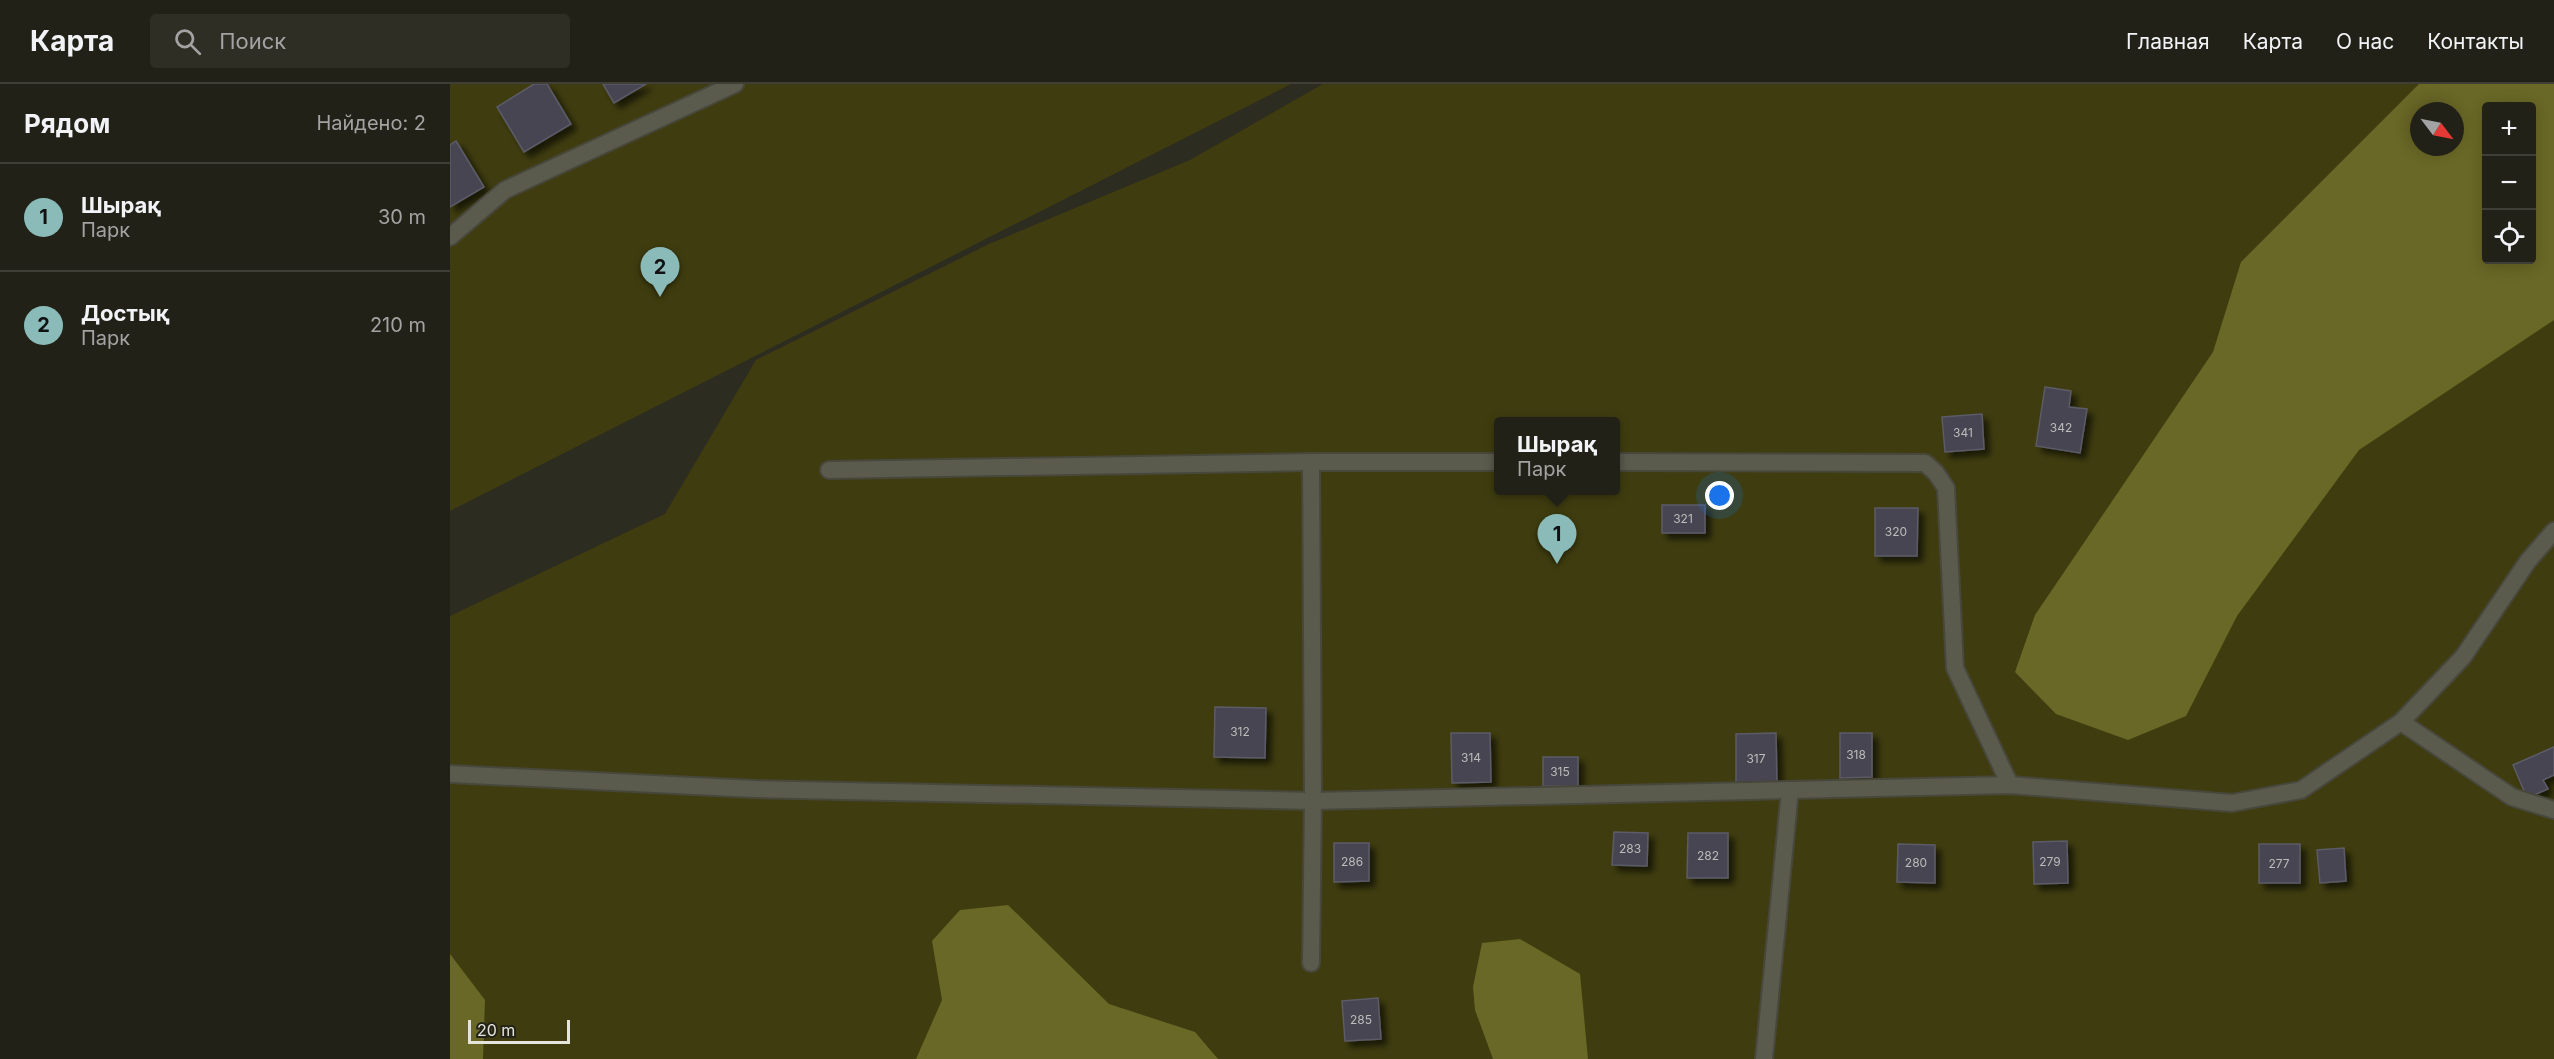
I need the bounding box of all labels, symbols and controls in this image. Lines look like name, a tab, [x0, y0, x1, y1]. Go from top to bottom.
search box	[150, 14, 570, 68]
text: Карта	[30, 24, 114, 58]
icon: search	[171, 25, 204, 58]
text: Поиск	[219, 28, 286, 54]
text: Главная	[2126, 29, 2210, 54]
text: Карта	[2243, 29, 2303, 54]
text: О нас	[2336, 29, 2394, 54]
text: Контакты	[2427, 29, 2524, 54]
north arrow	[2410, 102, 2464, 156]
map controls	[2482, 102, 2536, 264]
button: +	[2482, 102, 2536, 156]
text: Рядом	[24, 108, 110, 139]
text: Найдено: 2	[316, 111, 426, 135]
button: −	[2482, 156, 2536, 210]
text: Шырақ	[81, 192, 161, 218]
text: 1	[39, 205, 48, 229]
text: 30 m	[378, 205, 426, 229]
button: locate	[2482, 210, 2536, 264]
text: Парк	[81, 218, 130, 242]
pin: 2	[640, 248, 680, 297]
text: Достық	[81, 300, 169, 326]
text: 2	[37, 313, 50, 337]
text: 210 m	[370, 313, 426, 337]
text: Парк	[81, 326, 130, 350]
popup	[1494, 417, 1620, 495]
house number: 342	[2050, 420, 2072, 435]
house number: 341	[1953, 425, 1973, 440]
text: Шырақ	[1517, 431, 1597, 457]
text: Парк	[1517, 457, 1566, 481]
your location	[1705, 481, 1734, 510]
house number: 321	[1673, 511, 1693, 526]
pin: 1	[1538, 514, 1576, 564]
house number: 320	[1885, 524, 1907, 539]
house number: 312	[1230, 724, 1250, 739]
house number: 318	[1846, 747, 1866, 762]
house number: 314	[1461, 750, 1481, 765]
house number: 317	[1746, 751, 1766, 766]
house number: 315	[1550, 764, 1570, 779]
house number: 283	[1619, 841, 1641, 856]
house number: 282	[1697, 848, 1719, 863]
house number: 286	[1341, 854, 1363, 869]
house number: 279	[2039, 854, 2061, 869]
house number: 280	[1905, 855, 1927, 870]
house number: 277	[2268, 856, 2290, 871]
house number: 285	[1350, 1012, 1372, 1027]
scale bar	[468, 1017, 570, 1044]
text: 20 m	[477, 1020, 515, 1040]

